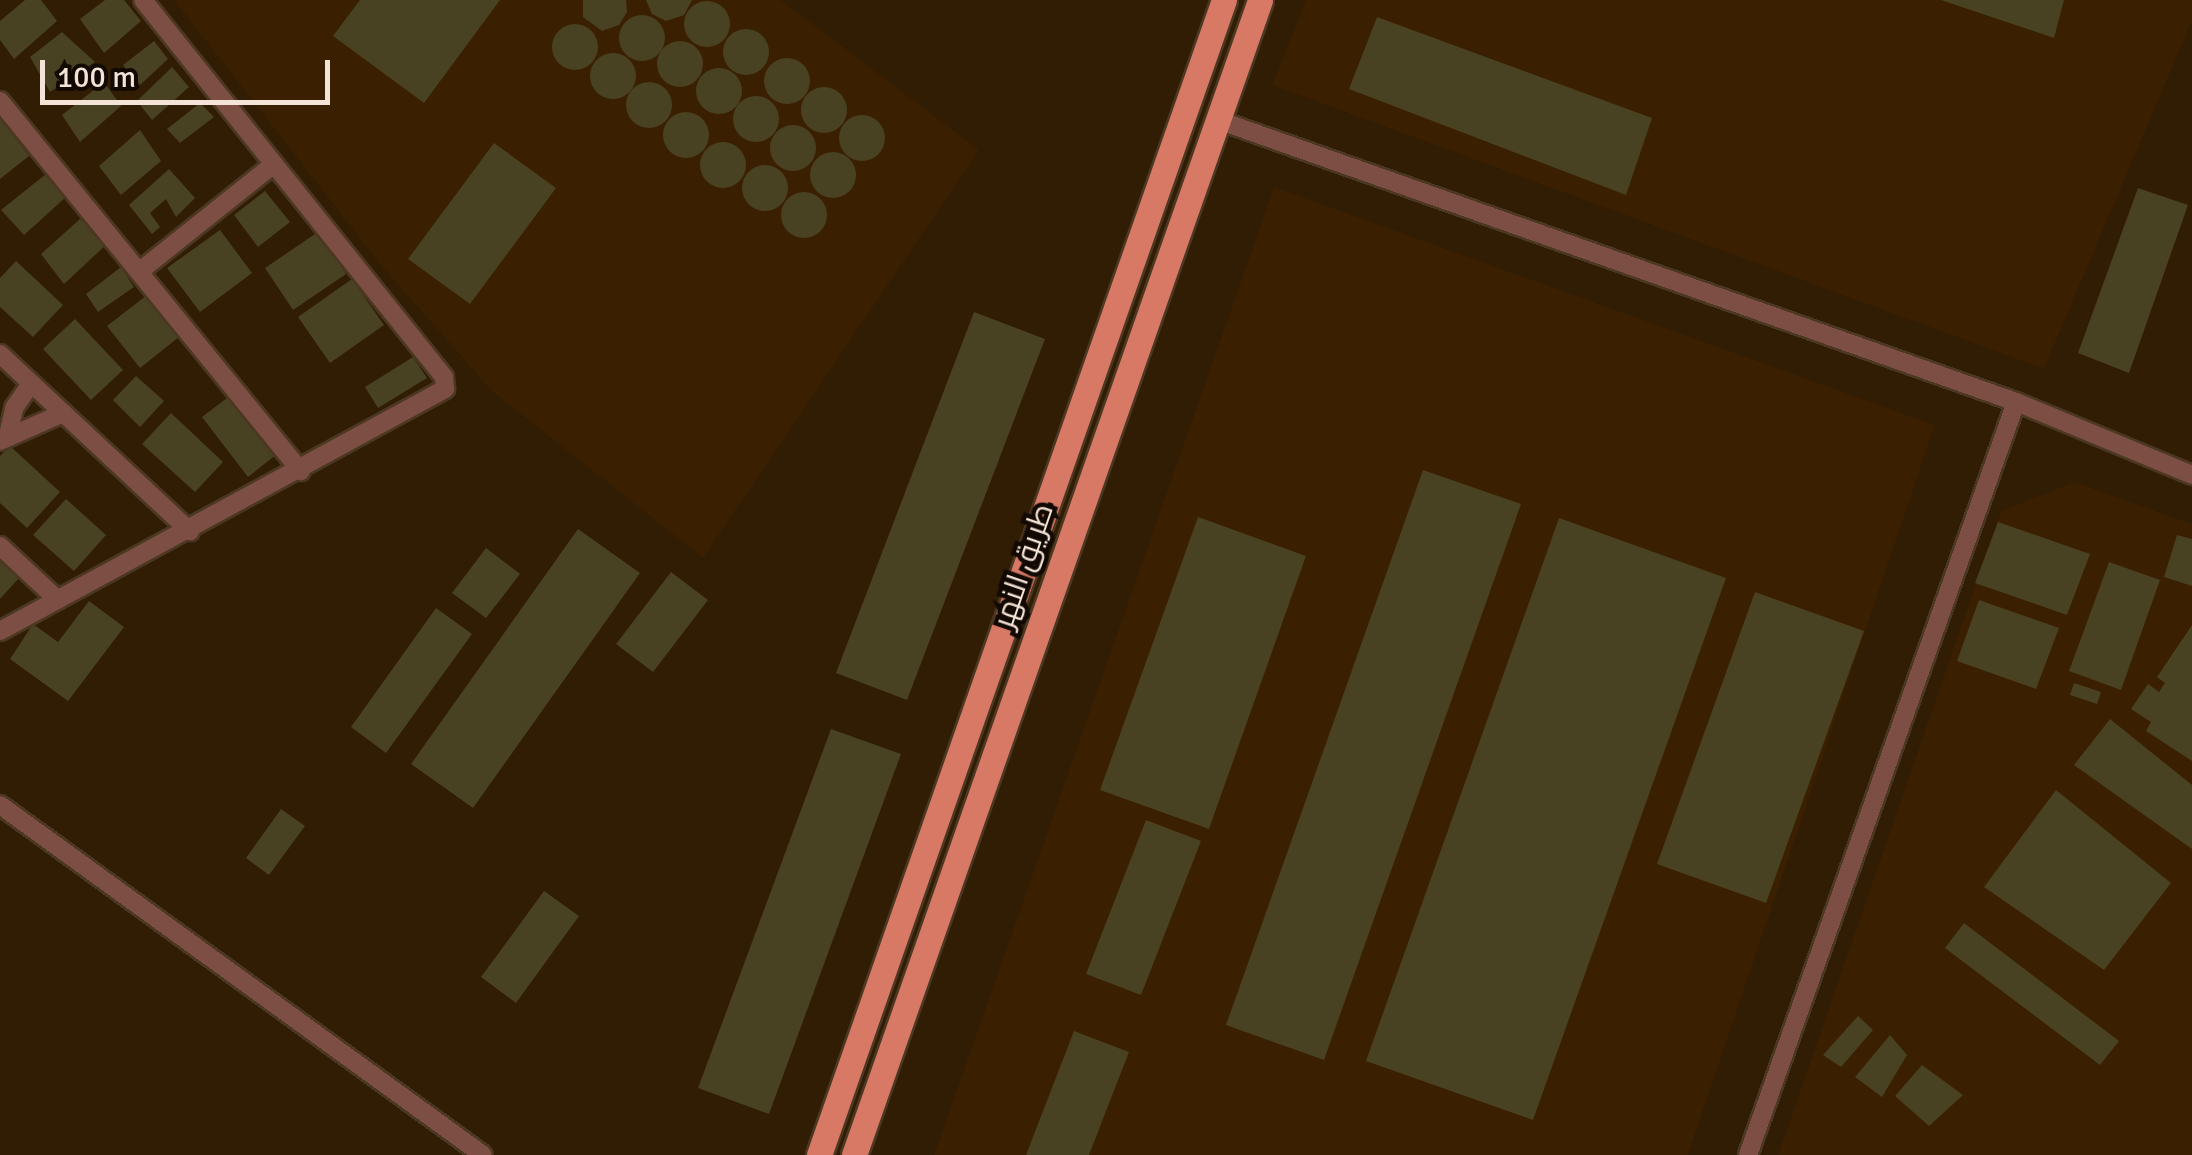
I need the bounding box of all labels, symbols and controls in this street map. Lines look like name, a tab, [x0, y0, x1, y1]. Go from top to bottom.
scale bar	[45, 40, 335, 102]
text: 100 m	[57, 59, 136, 96]
street label: طريق النهر	[986, 499, 1062, 633]

